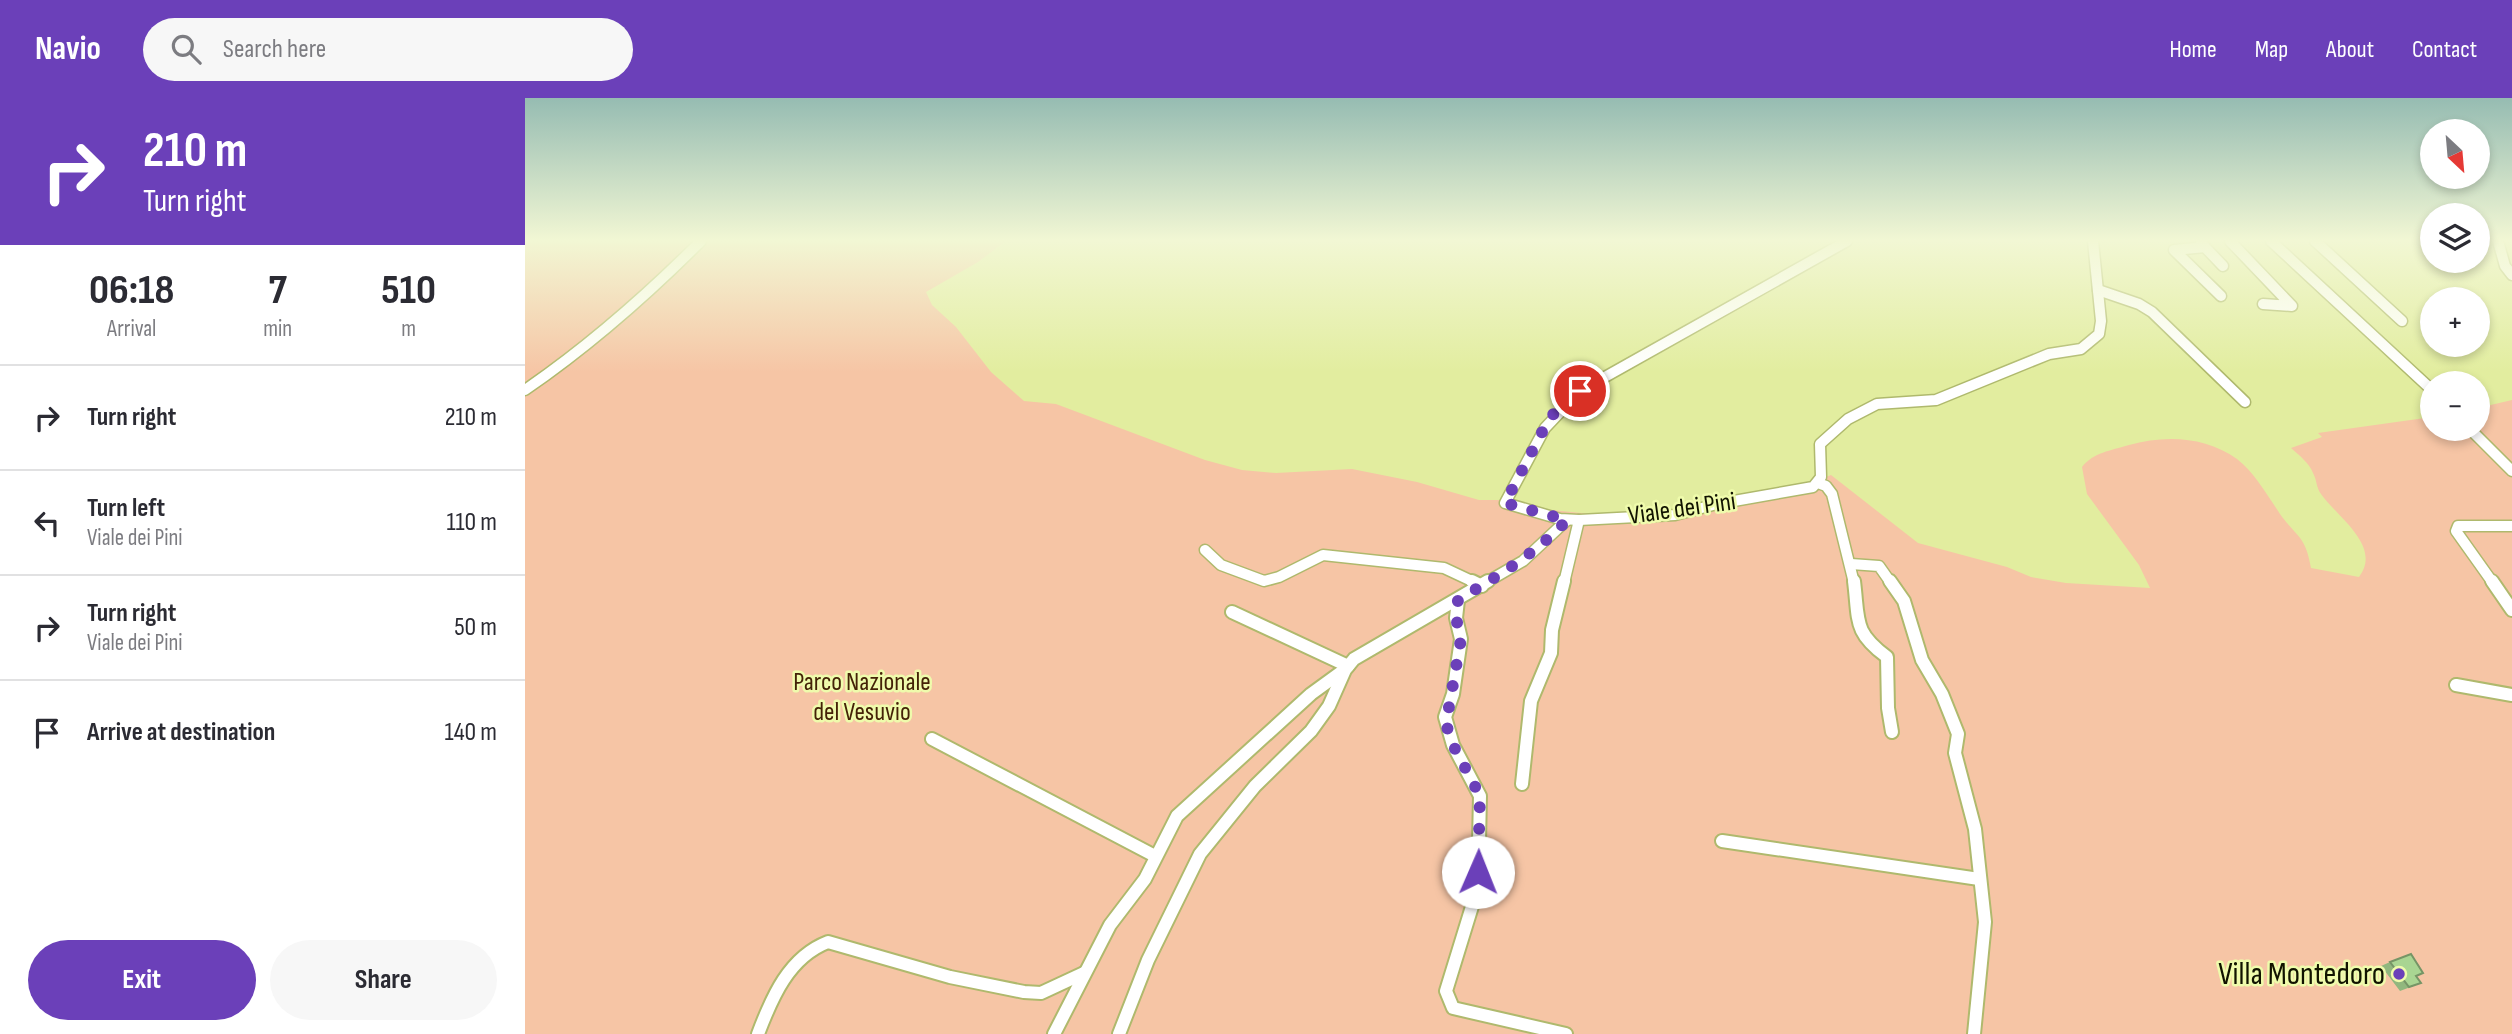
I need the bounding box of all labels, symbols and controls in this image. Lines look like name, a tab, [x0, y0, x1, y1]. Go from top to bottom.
search box	[143, 18, 633, 81]
text: Navio	[35, 29, 101, 69]
icon: search	[167, 30, 205, 68]
text: Search here	[223, 34, 326, 65]
text: Home	[2169, 35, 2217, 64]
text: Map	[2255, 35, 2288, 64]
text: About	[2326, 35, 2374, 64]
text: Contact	[2412, 35, 2477, 64]
north arrow	[2420, 119, 2490, 189]
map controls	[2420, 119, 2490, 441]
text: 210 m	[143, 122, 247, 181]
icon: right	[28, 126, 119, 217]
text: Turn right	[143, 182, 247, 221]
button: layers	[2420, 203, 2490, 273]
text: 06:18	[89, 265, 174, 316]
text: 7	[269, 265, 287, 316]
text: 510	[381, 265, 436, 316]
button: +	[2420, 287, 2490, 357]
text: Arrival	[107, 315, 156, 343]
text: min	[263, 315, 292, 343]
text: m	[401, 315, 416, 343]
pin	[1550, 361, 1610, 421]
button: −	[2420, 371, 2490, 441]
icon: arrive	[1561, 372, 1599, 410]
icon: right	[28, 399, 66, 437]
text: Turn right	[87, 402, 176, 433]
text: 210 m	[445, 402, 497, 433]
street label: Viale dei Pini	[1626, 486, 1738, 532]
text: Turn left	[87, 493, 165, 524]
icon: left	[28, 504, 66, 542]
text: 110 m	[446, 507, 497, 538]
text: Viale dei Pini	[87, 524, 183, 552]
text: Turn right	[87, 598, 176, 629]
icon: right	[28, 609, 66, 647]
text: 50 m	[454, 612, 497, 643]
text: Viale dei Pini	[87, 629, 183, 657]
park label: Parco Nazionale del Vesuvio	[793, 667, 931, 728]
icon: arrive	[28, 714, 66, 752]
text: Arrive at destination	[87, 717, 275, 748]
text: 140 m	[445, 717, 497, 748]
position arrow	[1441, 835, 1515, 909]
button: Exit	[28, 940, 256, 1020]
button: Share	[270, 940, 497, 1020]
place label: Villa Montedoro	[2218, 955, 2385, 994]
marker: Villa Montedoro	[2391, 966, 2407, 982]

